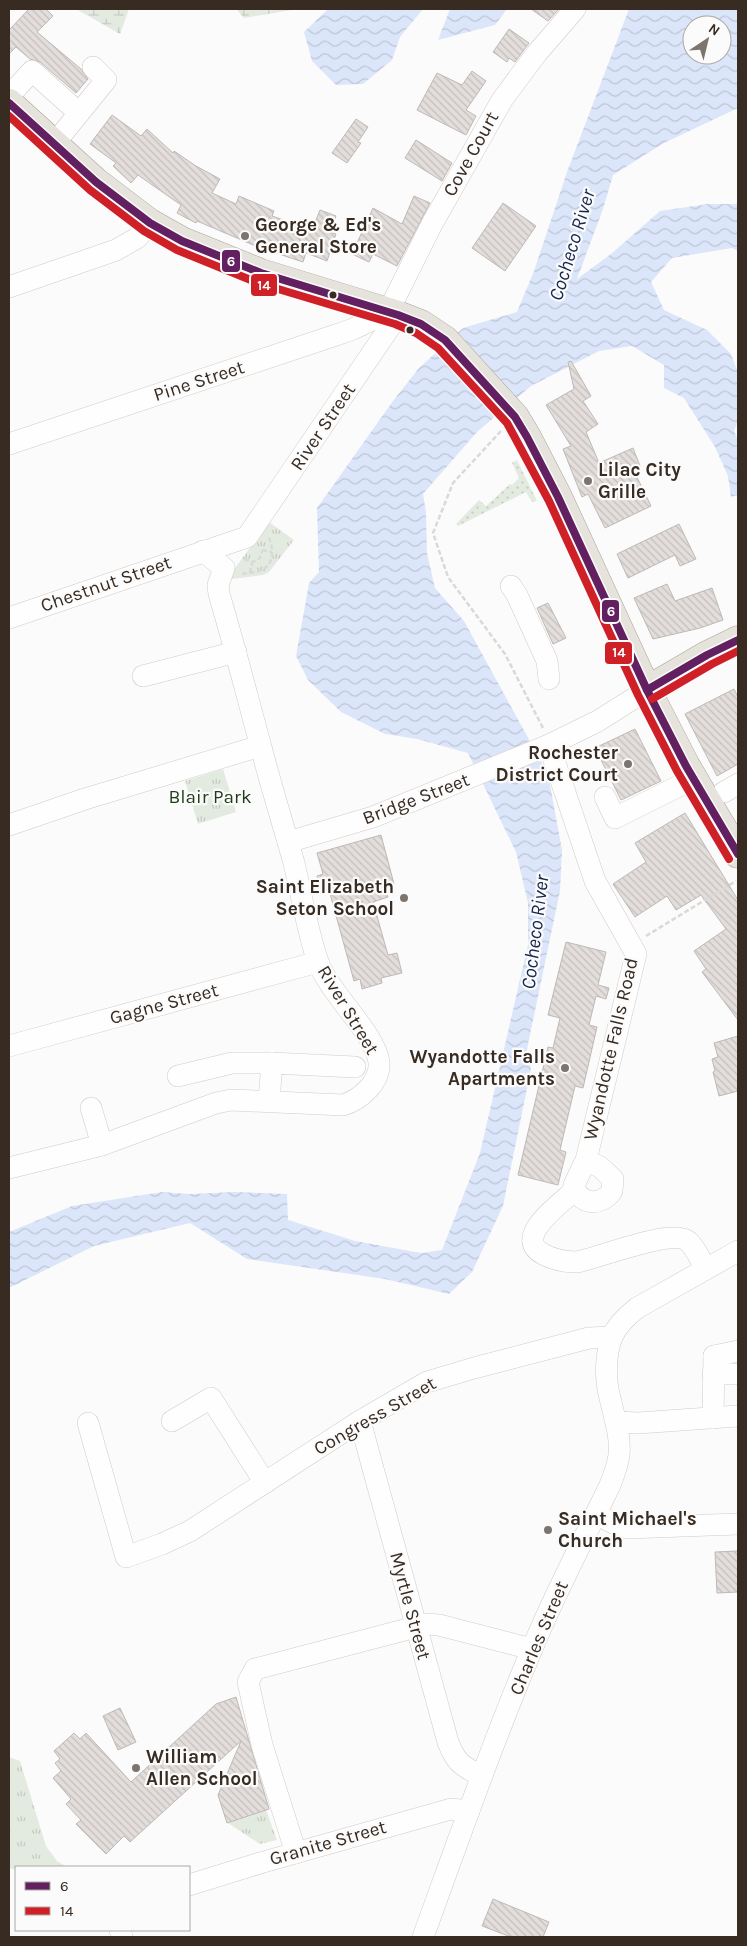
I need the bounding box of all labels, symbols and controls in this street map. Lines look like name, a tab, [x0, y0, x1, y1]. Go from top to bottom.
north arrow	[682, 15, 732, 65]
text: N	[705, 20, 723, 40]
street label: Cove Court	[439, 108, 503, 200]
water label: Cocheco River	[544, 185, 600, 303]
place label: George & Ed's General Store	[255, 214, 381, 258]
marker: George & Ed's General Store	[239, 230, 251, 242]
line badge: 6	[221, 249, 241, 273]
text: 6	[227, 253, 235, 270]
line badge: 14	[250, 273, 278, 297]
text: 14	[257, 277, 271, 294]
unlabelled marker	[328, 290, 338, 300]
unlabelled marker	[405, 325, 415, 335]
street label: Pine Street	[151, 356, 247, 406]
street label: River Street	[286, 379, 360, 475]
place label: Lilac City Grille	[598, 459, 681, 503]
marker: Lilac City Grille	[582, 475, 594, 487]
street label: Chestnut Street	[38, 551, 174, 617]
line badge: 6	[601, 599, 620, 623]
text: 6	[607, 603, 615, 620]
line badge: 14	[604, 641, 633, 665]
text: 14	[612, 644, 626, 661]
place label: Rochester District Court	[495, 742, 619, 786]
marker: Rochester District Court	[622, 758, 634, 770]
street label: Bridge Street	[359, 769, 473, 829]
park label: Blair Park	[168, 786, 252, 808]
water label: Cocheco River	[517, 872, 554, 991]
place label: Saint Elizabeth Seton School	[256, 876, 394, 920]
marker: Saint Elizabeth Seton School	[398, 892, 410, 904]
street label: Wyandotte Falls Road	[579, 956, 643, 1142]
street label: River Street	[313, 961, 383, 1059]
street label: Gagne Street	[107, 979, 221, 1029]
place label: Wyandotte Falls Apartments	[410, 1046, 555, 1090]
marker: Wyandotte Falls Apartments	[559, 1062, 571, 1074]
street label: Congress Street	[310, 1372, 440, 1460]
place label: Saint Michael's Church	[558, 1508, 697, 1552]
marker: Saint Michael's Church	[542, 1524, 554, 1536]
street label: Myrtle Street	[385, 1550, 435, 1662]
street label: Charles Street	[505, 1577, 573, 1699]
place label: William Allen School	[146, 1746, 257, 1790]
marker: William Allen School	[130, 1762, 142, 1774]
street label: Granite Street	[267, 1816, 389, 1870]
legend	[15, 1866, 190, 1931]
text: 6	[60, 1877, 69, 1895]
text: 14	[60, 1902, 74, 1920]

